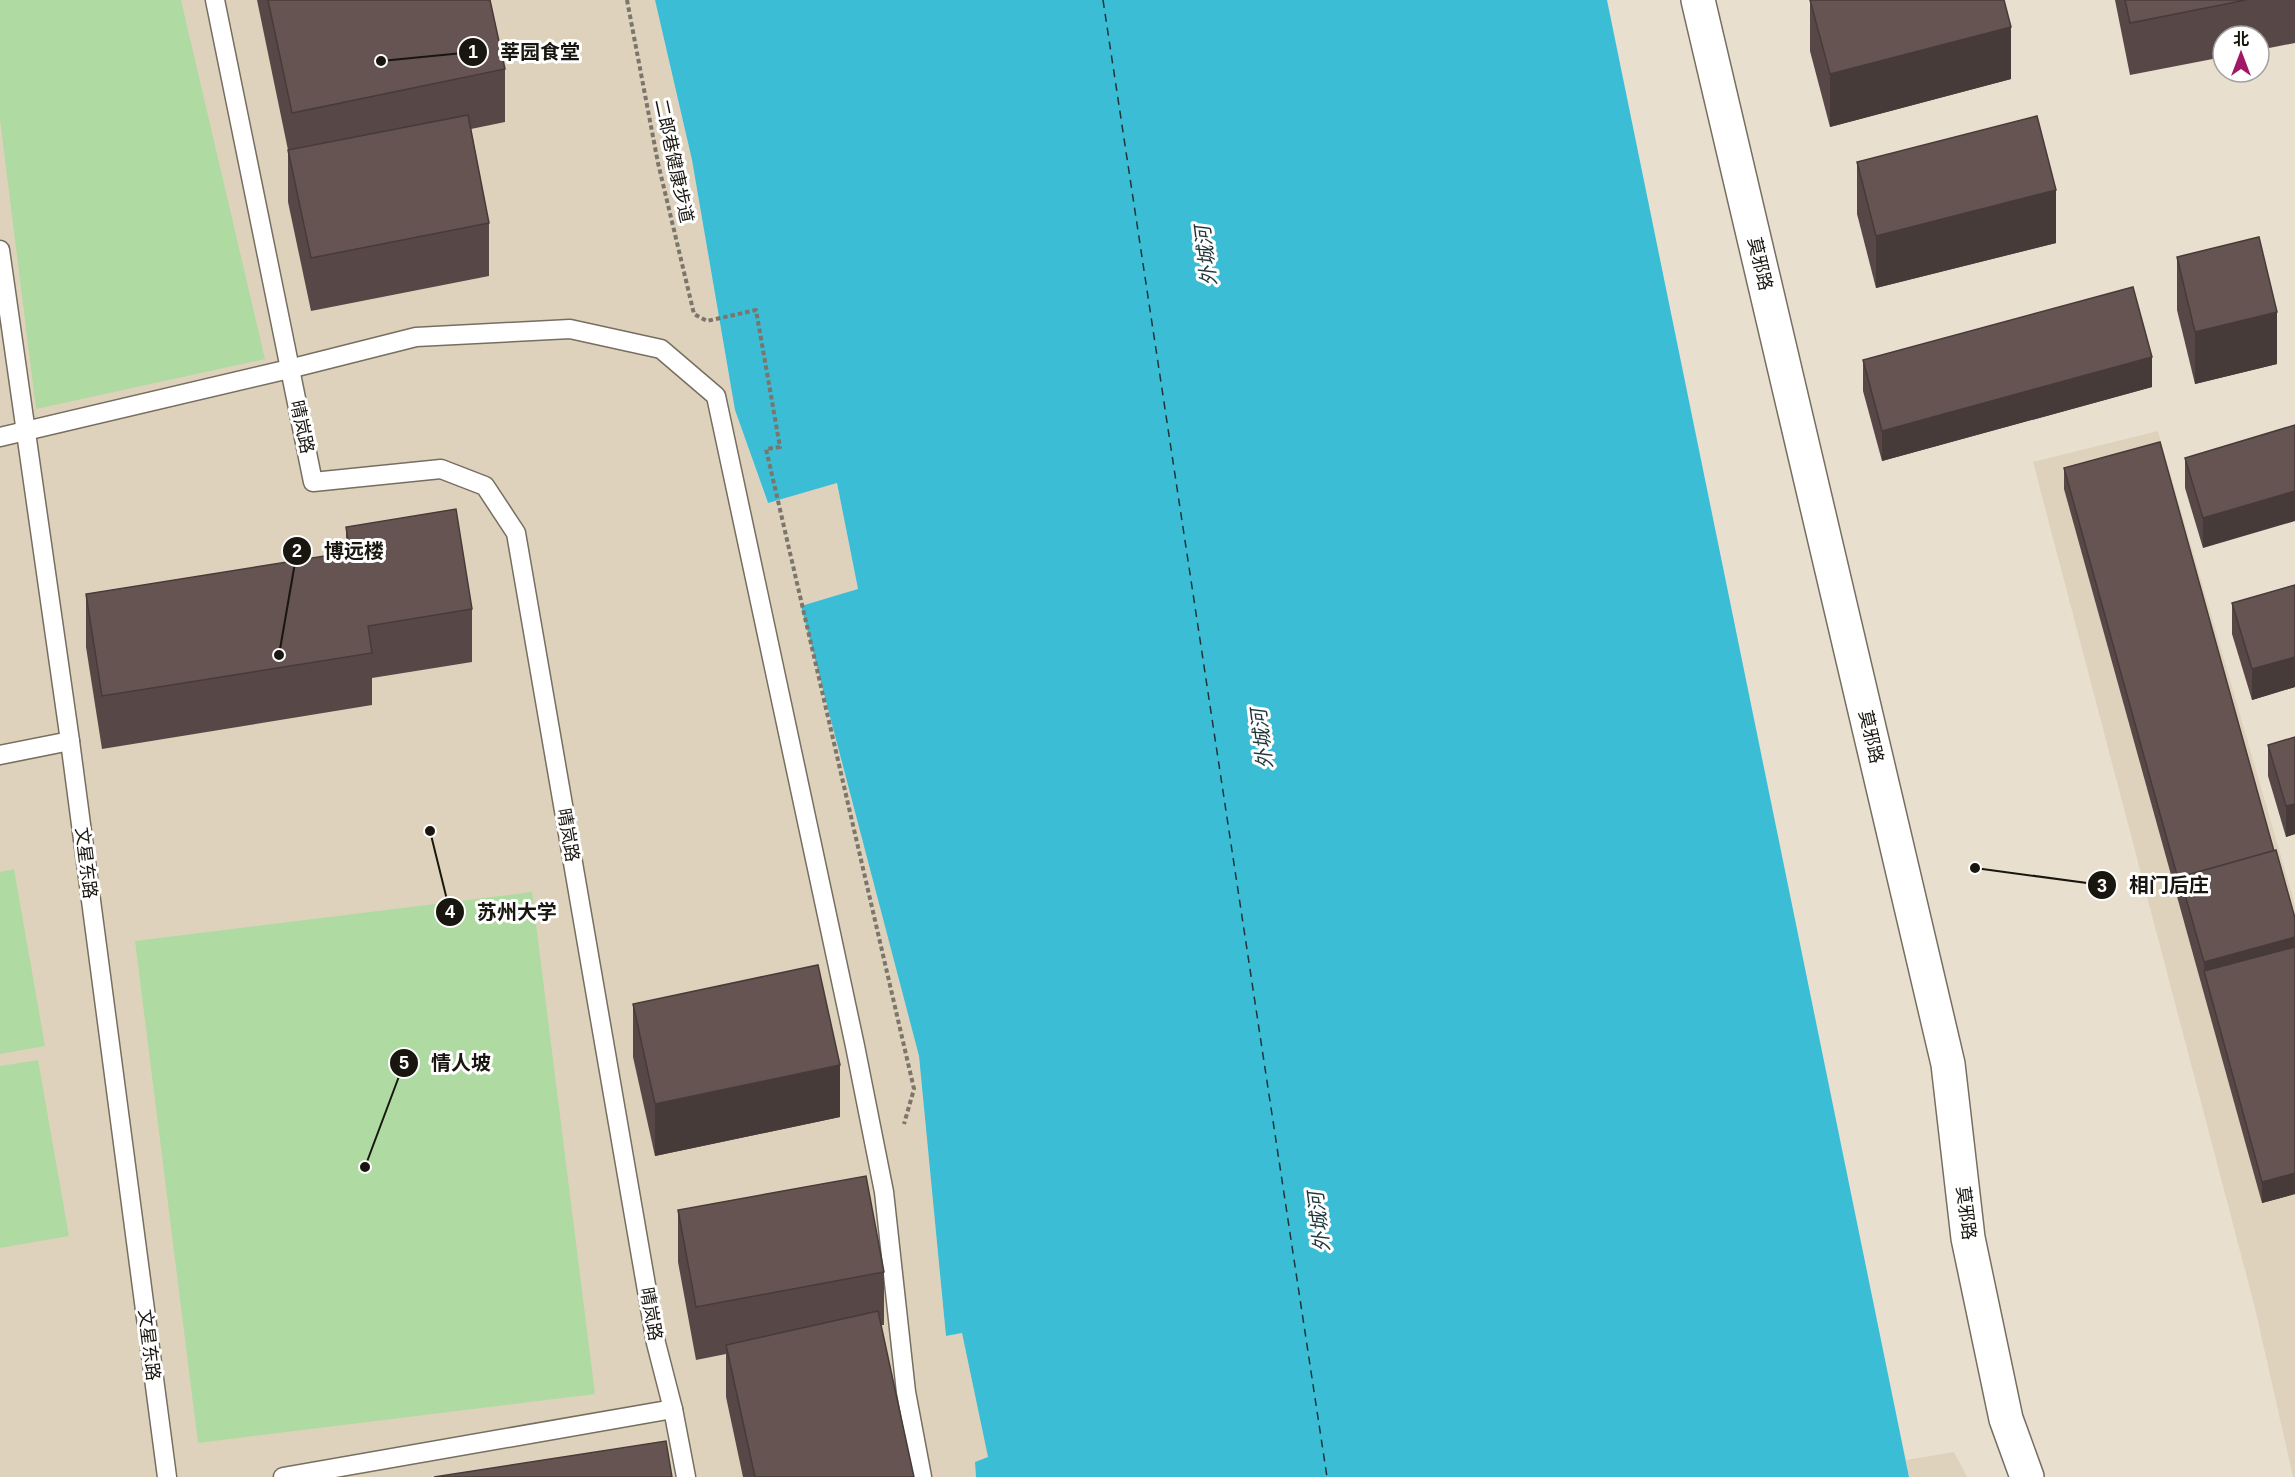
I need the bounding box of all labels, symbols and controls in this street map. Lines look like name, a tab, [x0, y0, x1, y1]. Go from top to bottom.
north arrow	[2211, 24, 2271, 84]
text: 北	[2233, 31, 2249, 48]
callout: 莘园食堂	[458, 33, 592, 71]
text: 莘园食堂	[500, 41, 580, 63]
text: 1	[468, 42, 478, 62]
street label: 二郎巷健康步道	[651, 97, 697, 225]
water label: 外城河	[1191, 221, 1221, 287]
street label: 莫邪路	[1744, 235, 1776, 293]
street label: 晴岚路	[287, 399, 317, 455]
callout: 博远楼	[282, 532, 396, 570]
text: 博远楼	[324, 540, 384, 562]
text: 2	[292, 541, 302, 561]
water label: 外城河	[1247, 704, 1277, 770]
street label: 莫邪路	[1855, 708, 1887, 766]
street label: 晴岚路	[553, 807, 583, 863]
street label: 文星东路	[72, 826, 100, 900]
callout: 相门后庄	[2087, 866, 2221, 904]
text: 相门后庄	[2129, 874, 2209, 896]
text: 3	[2097, 876, 2107, 896]
callout: 苏州大学	[435, 893, 569, 931]
text: 苏州大学	[477, 901, 557, 923]
text: 4	[445, 902, 455, 922]
callout: 情人坡	[389, 1044, 503, 1082]
text: 情人坡	[431, 1052, 491, 1074]
text: 5	[399, 1053, 409, 1073]
street label: 莫邪路	[1953, 1185, 1979, 1241]
water label: 外城河	[1304, 1187, 1334, 1253]
street label: 晴岚路	[636, 1286, 666, 1342]
street label: 文星东路	[135, 1308, 163, 1382]

